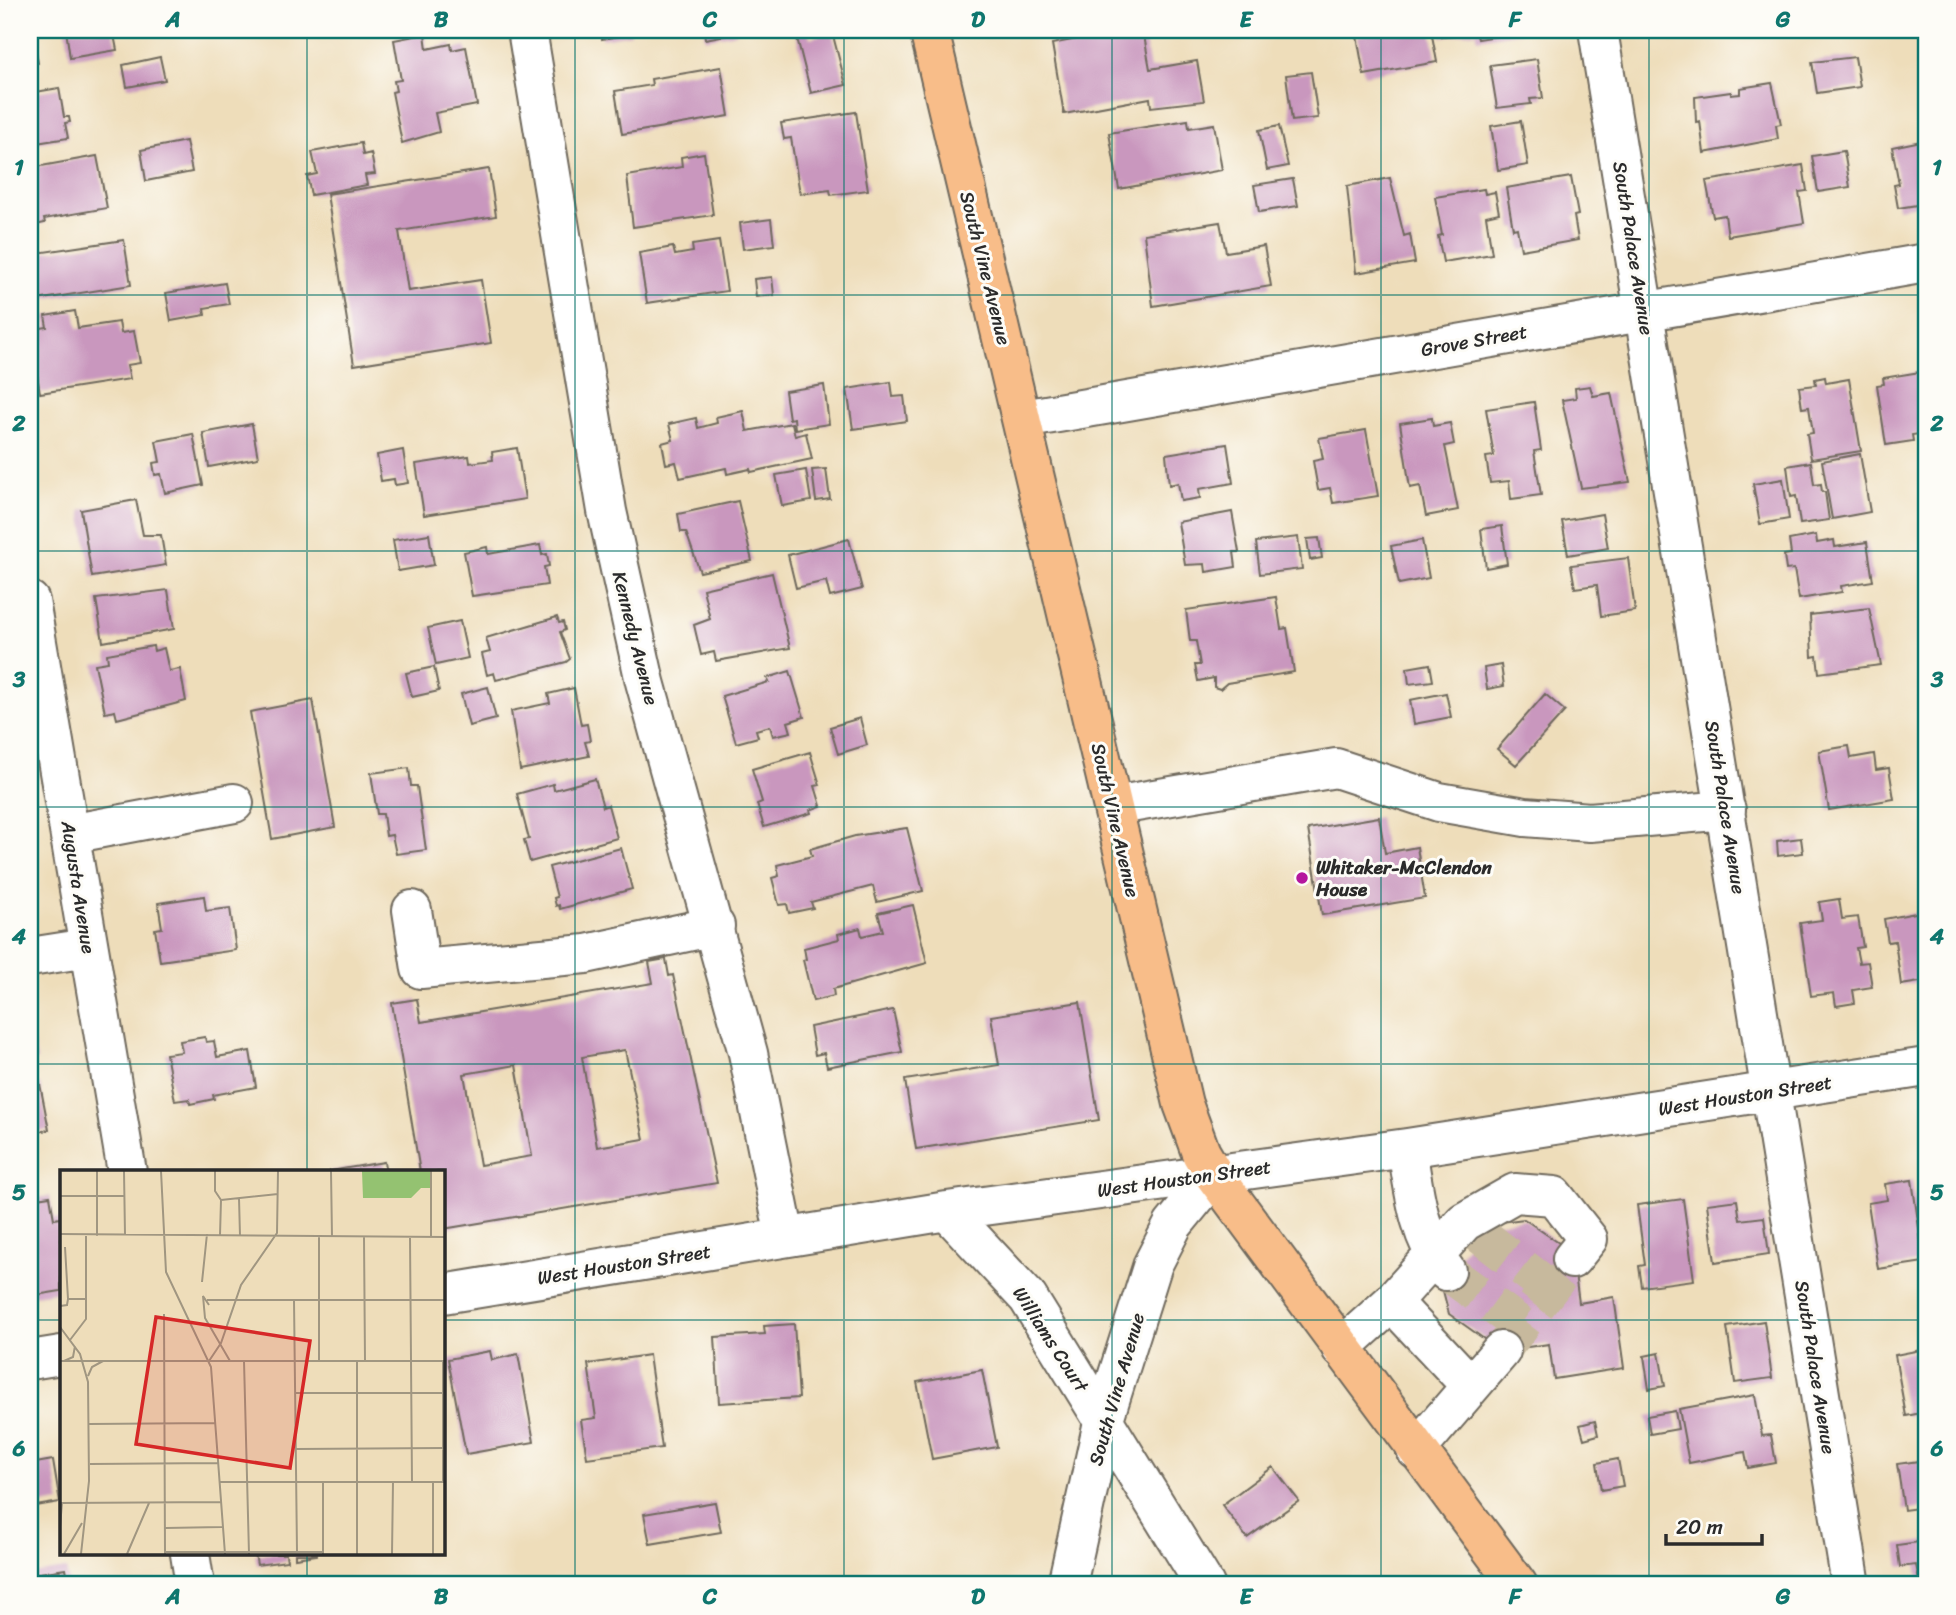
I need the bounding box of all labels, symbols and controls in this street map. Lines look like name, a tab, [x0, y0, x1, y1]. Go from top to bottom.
text: A	[164, 0, 181, 40]
text: B	[434, 0, 449, 40]
text: C	[702, 0, 718, 40]
text: D	[971, 0, 986, 40]
text: E	[1240, 0, 1255, 40]
text: F	[1508, 0, 1523, 40]
text: G	[1775, 0, 1791, 40]
text: 1	[14, 147, 24, 188]
text: 1	[1932, 147, 1942, 188]
street label: South Palace Avenue	[1603, 159, 1664, 338]
street label: South Vine Avenue	[950, 188, 1021, 349]
street label: Grove Street	[1418, 315, 1530, 366]
text: 2	[11, 403, 26, 444]
text: 2	[1929, 403, 1944, 444]
street label: Kennedy Avenue	[603, 568, 668, 709]
text: 3	[12, 659, 26, 700]
text: 3	[1930, 659, 1944, 700]
street label: South Palace Avenue	[1695, 718, 1756, 897]
street label: South Vine Avenue	[1082, 740, 1149, 901]
street label: Augusta Avenue	[52, 817, 105, 956]
place label: Whitaker-McClendon House	[1315, 851, 1492, 906]
marker: Whitaker-McClendon House	[1294, 870, 1310, 886]
text: 4	[11, 916, 27, 957]
text: 4	[1929, 916, 1945, 957]
street label: West Houston Street	[1656, 1065, 1834, 1125]
street label: West Houston Street	[1095, 1150, 1273, 1207]
inset map	[60, 1170, 444, 1556]
text: 5	[12, 1172, 26, 1213]
text: 5	[1930, 1172, 1944, 1213]
street label: West Houston Street	[535, 1234, 713, 1294]
street label: South Palace Avenue	[1785, 1278, 1846, 1457]
street label: Williams Court	[1004, 1280, 1098, 1400]
street label: South Vine Avenue	[1079, 1309, 1154, 1470]
text: 6	[11, 1428, 26, 1469]
text: 6	[1929, 1428, 1944, 1469]
scale bar	[1666, 1503, 1762, 1547]
text: 20 m	[1676, 1508, 1723, 1546]
text: A	[164, 1576, 181, 1615]
text: B	[434, 1576, 449, 1615]
text: C	[702, 1576, 718, 1615]
text: D	[971, 1576, 986, 1615]
text: E	[1240, 1576, 1255, 1615]
text: F	[1508, 1576, 1523, 1615]
text: G	[1775, 1576, 1791, 1615]

